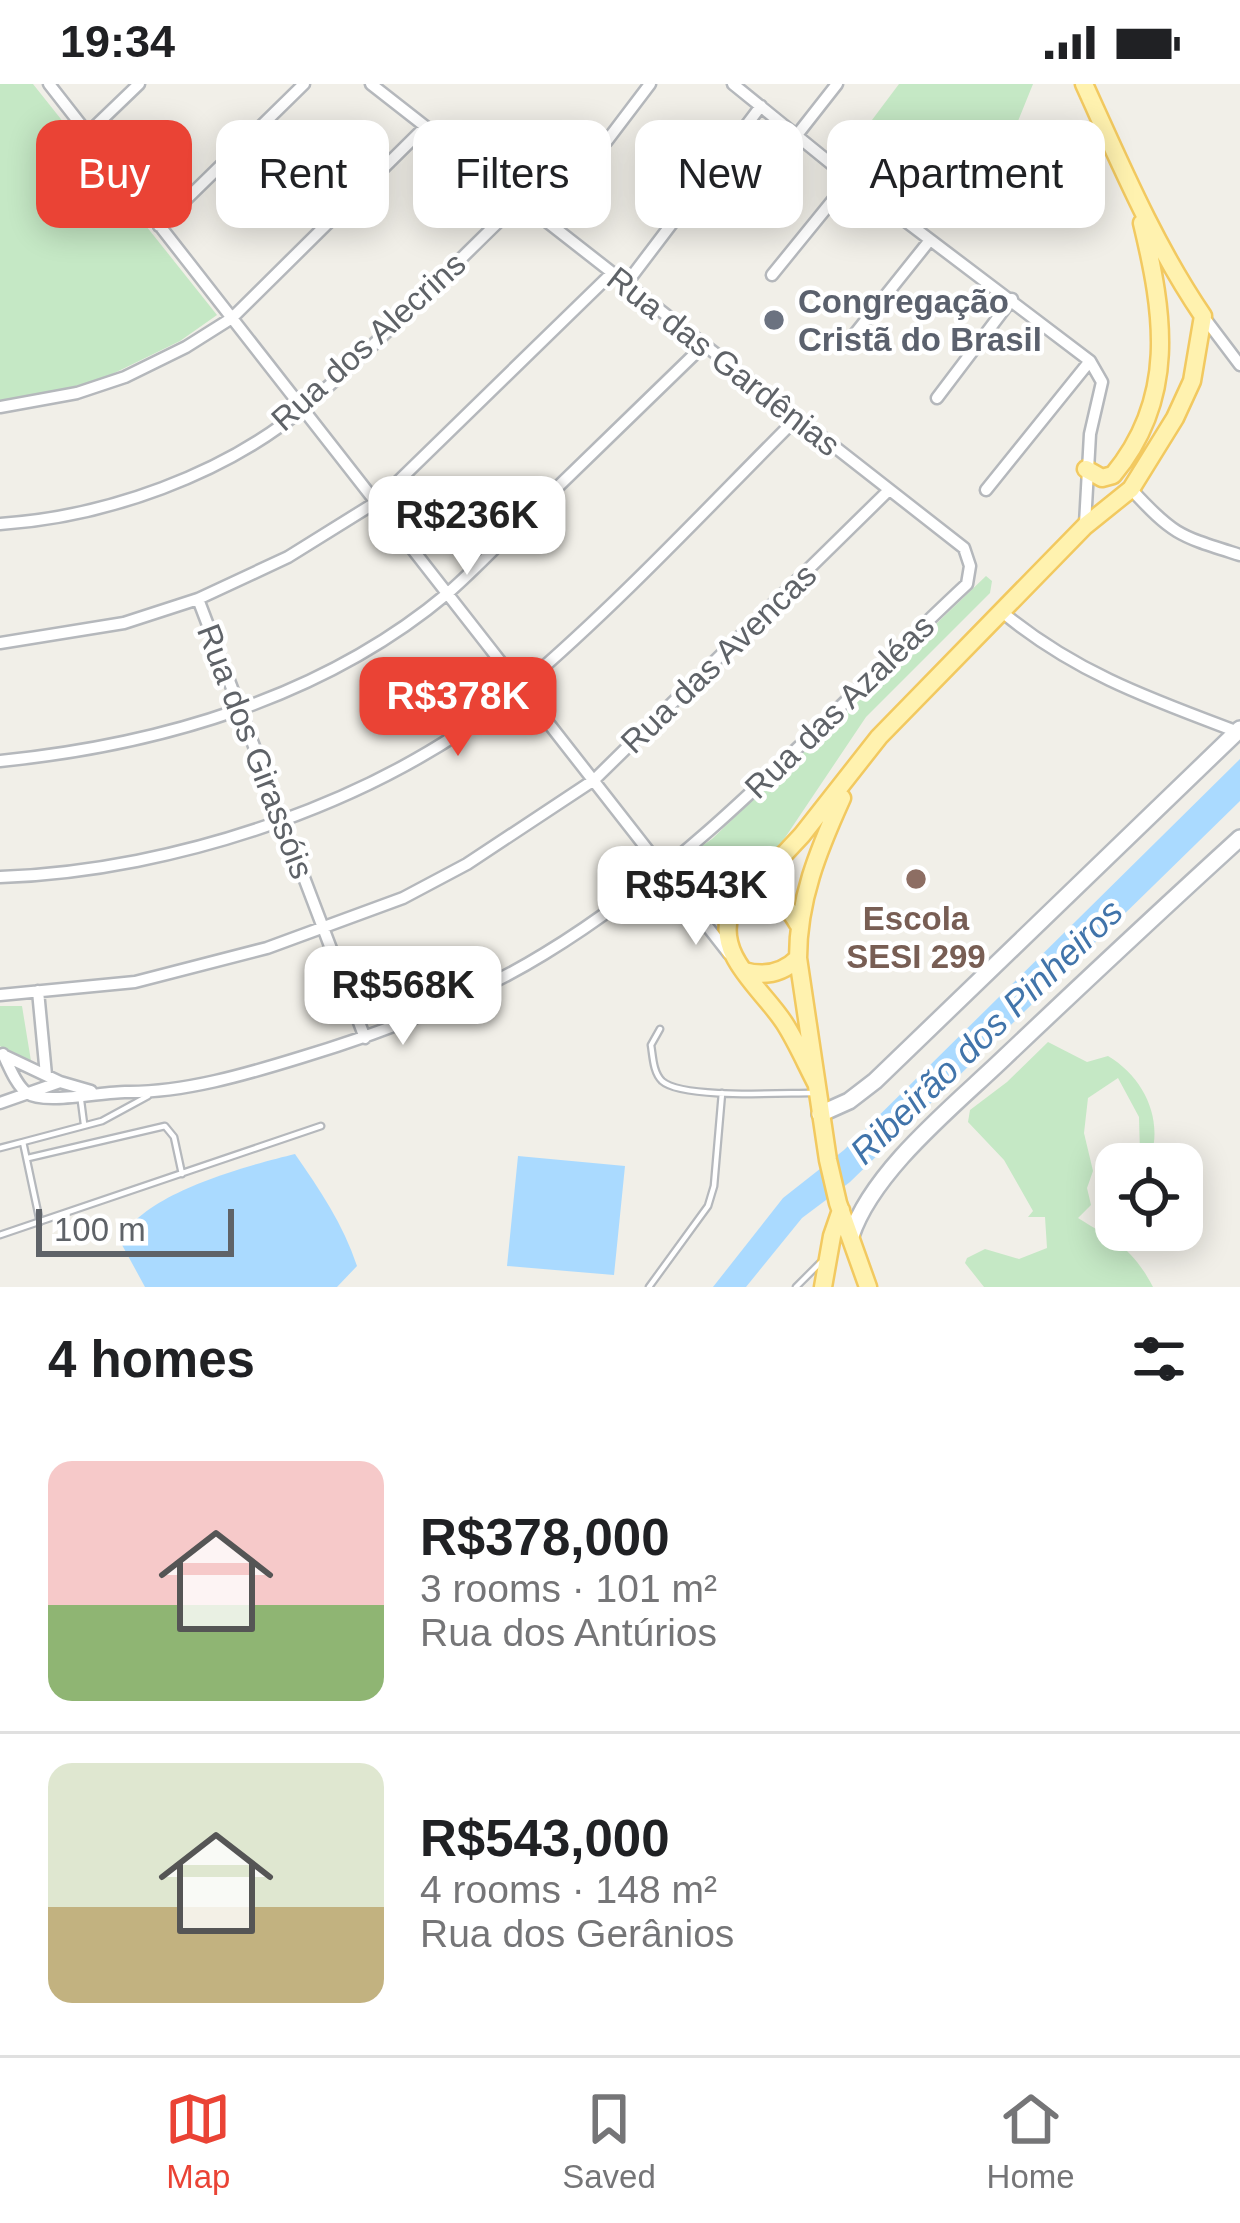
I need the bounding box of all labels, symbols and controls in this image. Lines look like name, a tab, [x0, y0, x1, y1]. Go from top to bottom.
text: 19:34	[60, 16, 175, 67]
chip: Buy	[36, 120, 192, 228]
chip: Rent	[216, 120, 389, 228]
chip: Filters	[413, 120, 611, 228]
chip: New	[635, 120, 803, 228]
chip: Apartment	[827, 120, 1105, 228]
street label: Rua dos Alecrins	[264, 245, 473, 438]
street label: Rua das Gardênias	[600, 259, 847, 464]
place label: Congregação Cristã do Brasil	[798, 283, 1042, 358]
marker: Congregação Cristã do Brasil	[761, 307, 787, 333]
pin: R$236K	[369, 476, 565, 578]
text: R$236K	[395, 493, 539, 536]
street label: Rua das Avencas	[613, 556, 823, 761]
street label: Rua das Azaléas	[737, 607, 941, 806]
street label: Rua dos Girassóis	[190, 619, 321, 884]
pin: R$378K	[360, 657, 556, 759]
text: R$378K	[386, 674, 530, 717]
pin: R$543K	[598, 846, 794, 948]
text: R$543K	[624, 863, 768, 906]
marker: Escola SESI 299	[903, 866, 929, 892]
water label: Ribeirão dos Pinheiros	[842, 891, 1131, 1172]
place label: Escola SESI 299	[846, 900, 986, 975]
pin: R$568K	[305, 946, 501, 1048]
text: R$568K	[331, 963, 475, 1006]
map controls	[1095, 1143, 1203, 1251]
button: locate	[1095, 1143, 1203, 1251]
scale bar	[36, 1203, 234, 1256]
text: 100 m	[54, 1211, 146, 1248]
icon: filters	[1126, 1326, 1192, 1392]
text: 4 homes	[48, 1331, 255, 1388]
icon: home	[144, 1509, 288, 1653]
text: R$378,000	[420, 1509, 670, 1566]
text: 3 rooms · 101 m²	[420, 1567, 717, 1610]
text: Rua dos Antúrios	[420, 1611, 717, 1654]
text: R$543,000	[420, 1810, 670, 1867]
icon: home	[144, 1811, 288, 1955]
text: 4 rooms · 148 m²	[420, 1868, 717, 1911]
text: Rua dos Gerânios	[420, 1912, 734, 1955]
tab: Map	[165, 2086, 231, 2196]
tab: Saved	[562, 2086, 656, 2196]
tab: Home	[987, 2086, 1075, 2196]

